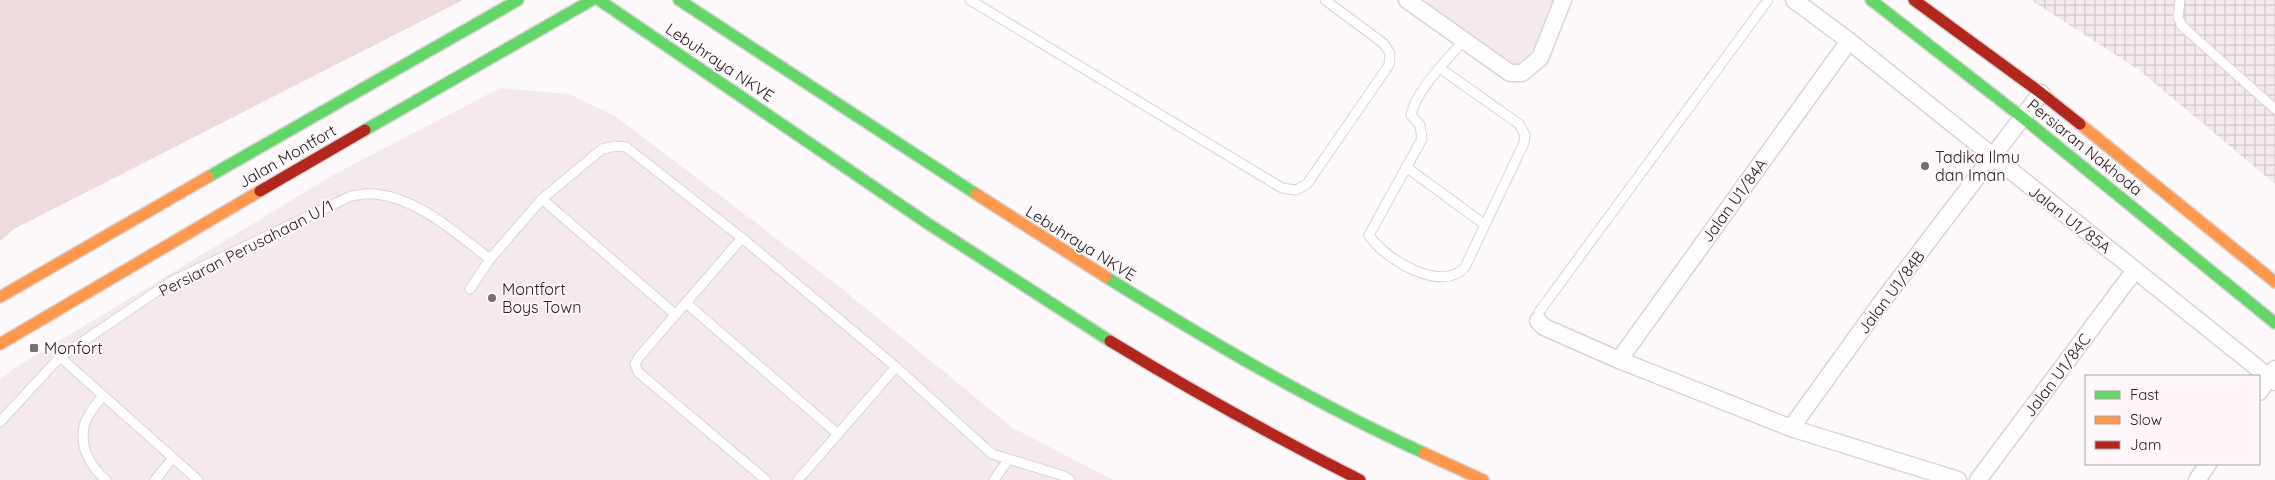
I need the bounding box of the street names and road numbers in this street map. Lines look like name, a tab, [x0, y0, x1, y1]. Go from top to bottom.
street label: Lebuhraya NKVE	[662, 18, 778, 106]
street label: Persiaran Nakhoda	[2023, 94, 2147, 200]
street label: Jalan Montfort	[235, 120, 339, 192]
street label: Jalan U1/84A	[1697, 154, 1771, 246]
street label: Jalan U1/85A	[2025, 181, 2115, 257]
street label: Persiaran Perusahaan U/1	[155, 195, 337, 301]
street label: Lebuhraya NKVE	[1022, 201, 1140, 285]
street label: Jalan U1/84B	[1853, 246, 1929, 338]
street label: Jalan U1/84C	[2019, 329, 2095, 421]

